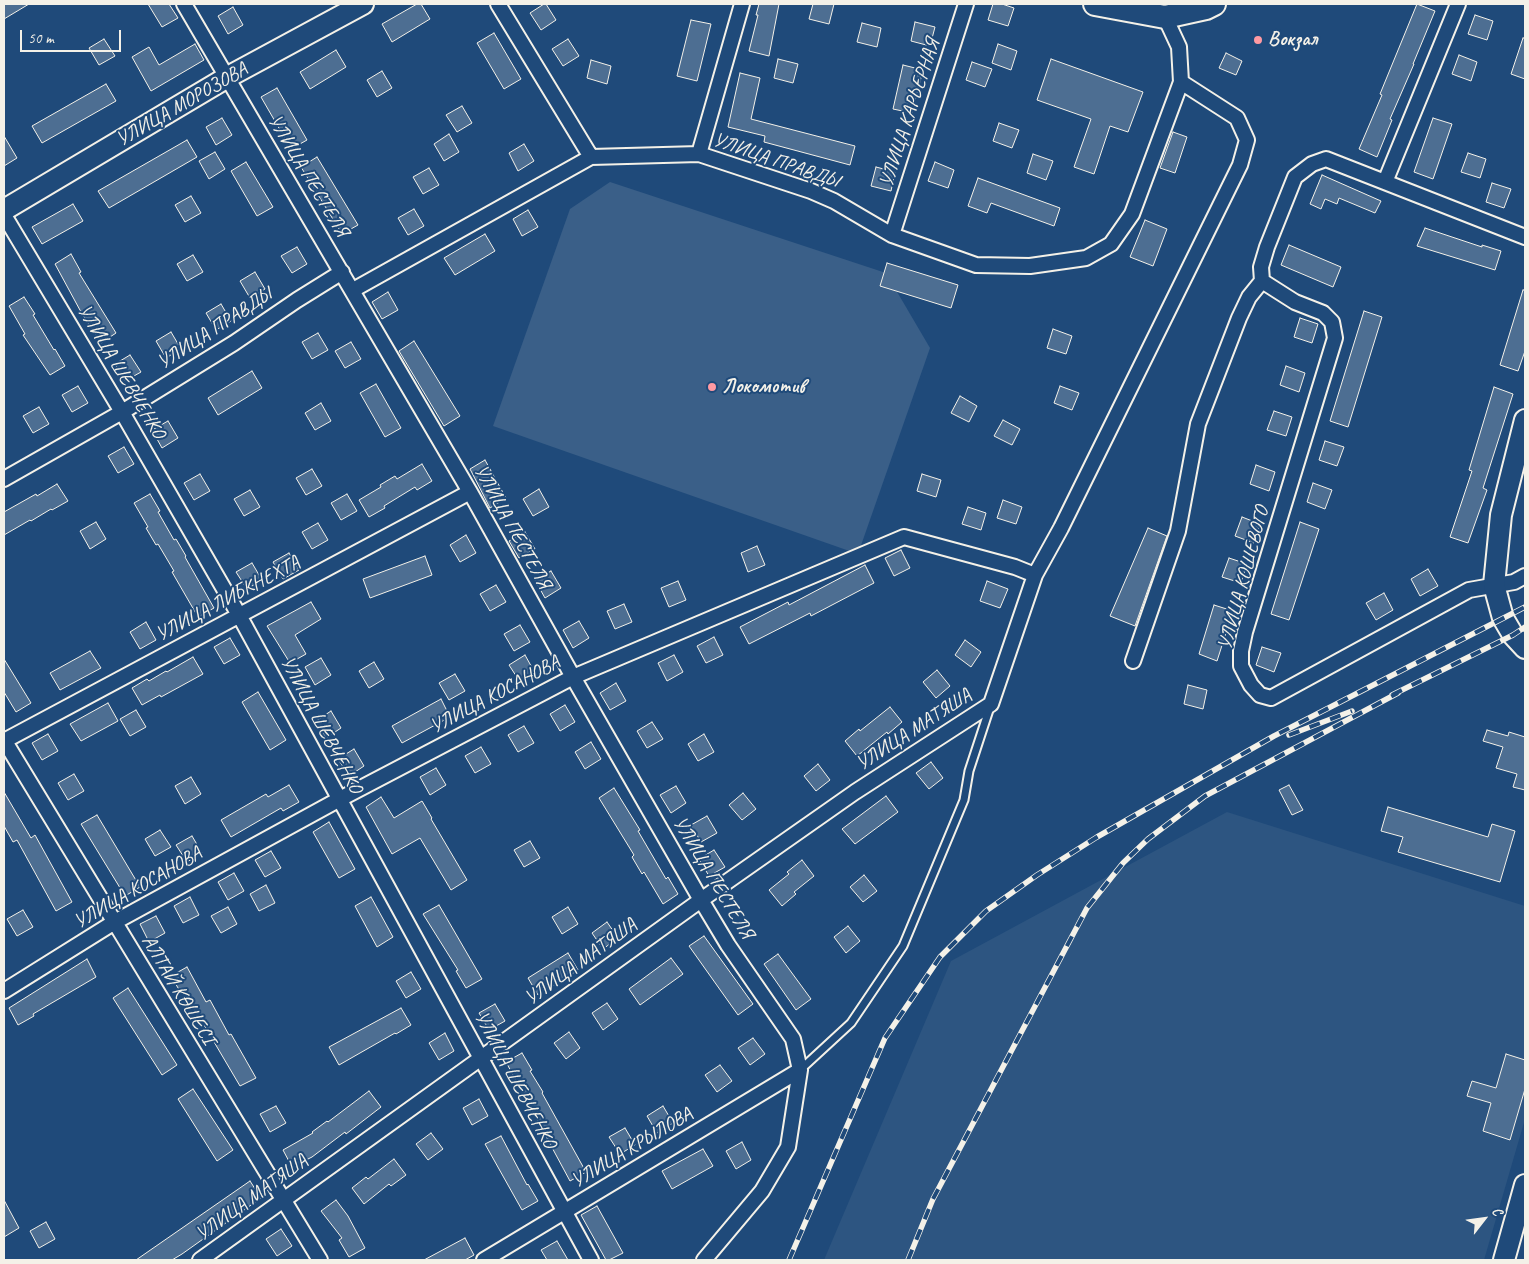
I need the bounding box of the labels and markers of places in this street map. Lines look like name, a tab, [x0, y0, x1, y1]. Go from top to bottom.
place label: Вокзал	[1268, 28, 1317, 52]
marker: Вокзал	[1252, 34, 1264, 46]
place label: Локомотив	[722, 375, 805, 399]
marker: Локомотив	[706, 381, 718, 393]

